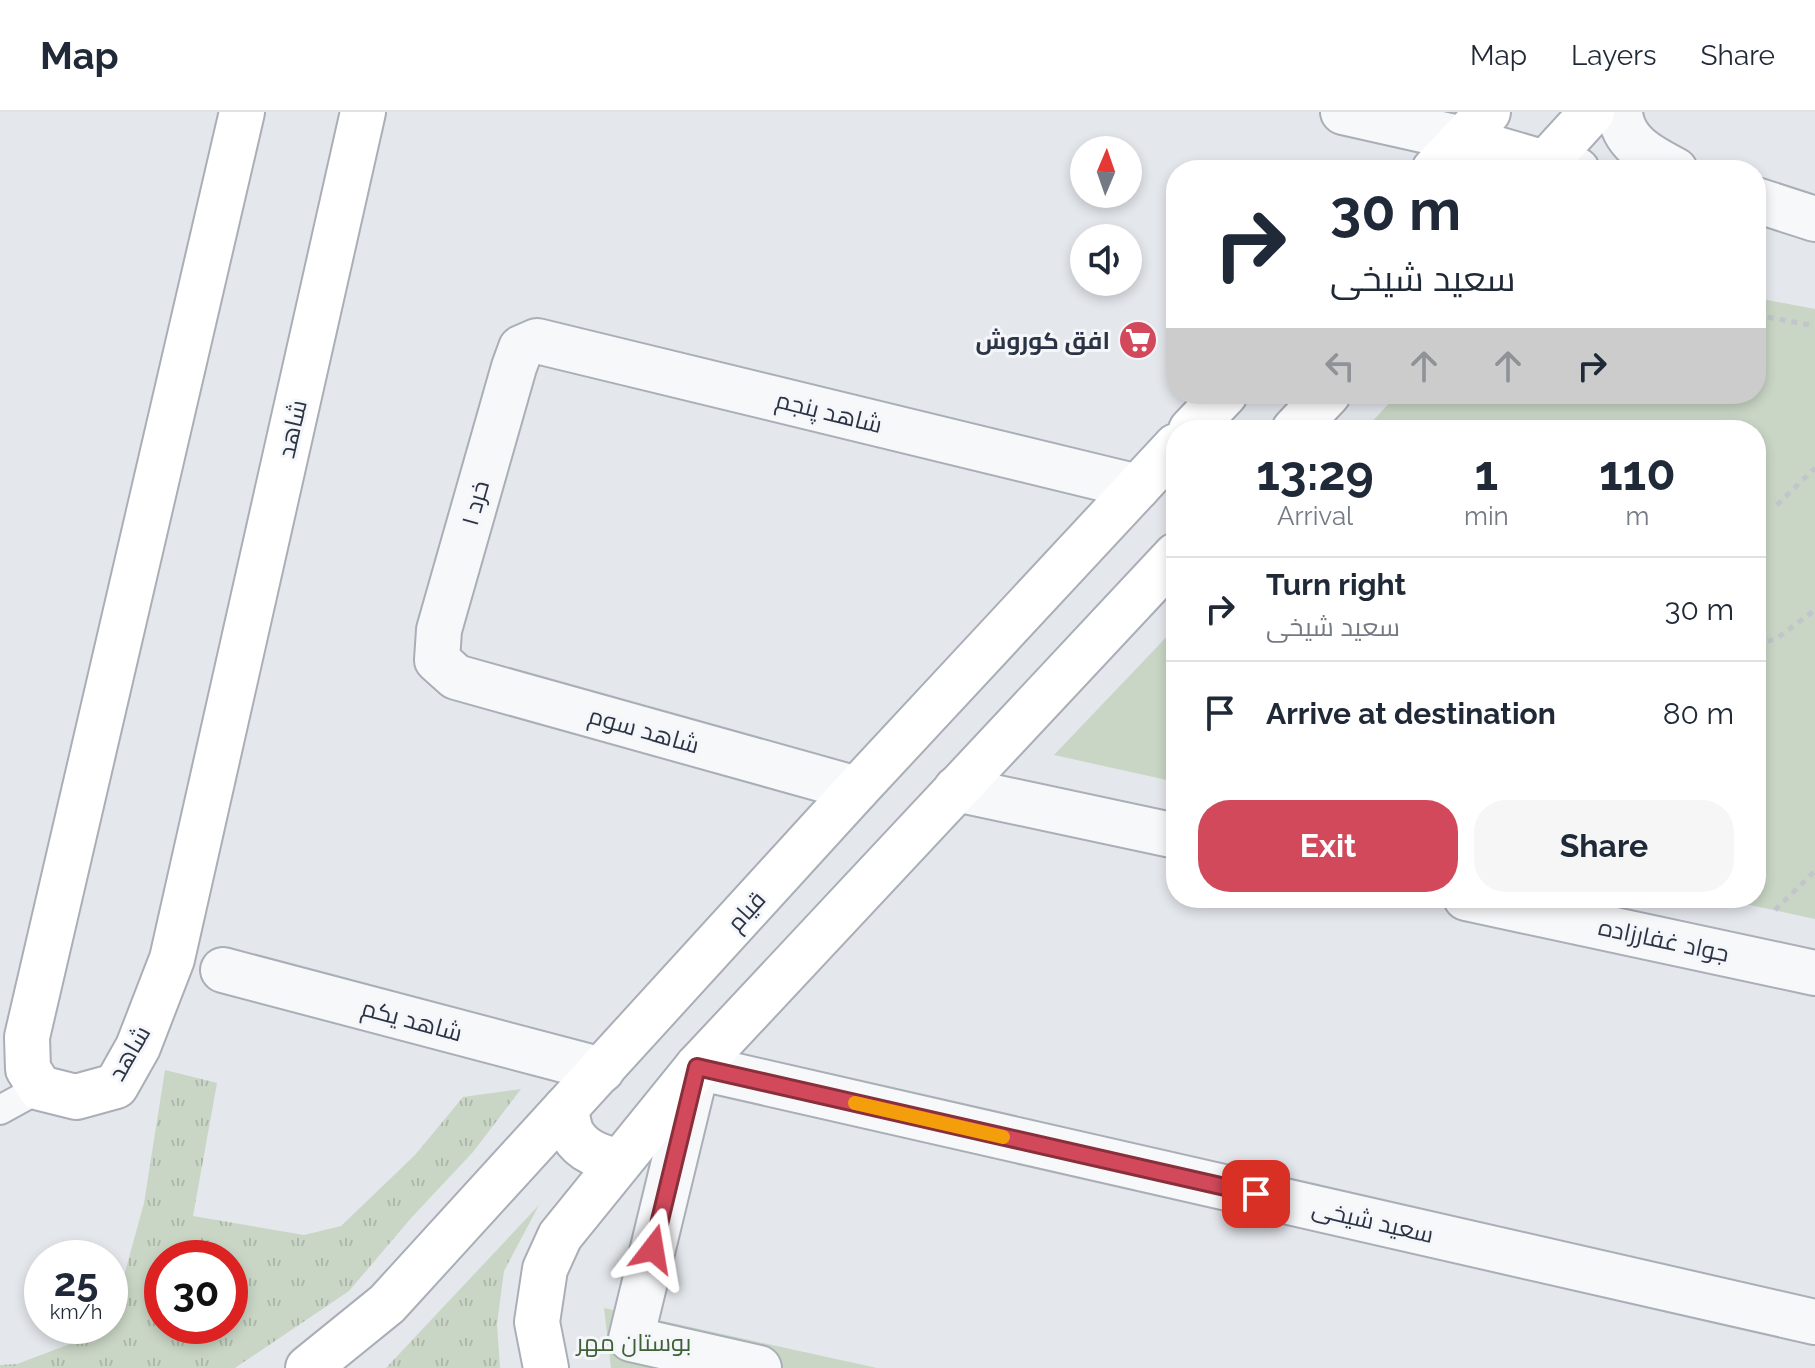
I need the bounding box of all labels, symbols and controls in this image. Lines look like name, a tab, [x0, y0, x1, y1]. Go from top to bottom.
text: Map	[40, 33, 119, 78]
text: Map	[1470, 39, 1527, 72]
text: Layers	[1571, 39, 1657, 72]
text: Share	[1701, 39, 1775, 72]
north arrow	[1070, 136, 1142, 208]
map controls	[1070, 136, 1142, 296]
text: 30 m	[1330, 177, 1461, 243]
icon: right	[1198, 192, 1302, 296]
button: sound	[1070, 224, 1142, 296]
text: سعید شیخی	[1330, 257, 1516, 299]
supermarket icon: افق کوروش	[1117, 319, 1159, 361]
place label: افق کوروش	[976, 326, 1110, 355]
icon: left	[1318, 344, 1362, 388]
icon: ahead	[1402, 344, 1446, 388]
icon: ahead	[1486, 344, 1530, 388]
icon: right	[1570, 344, 1614, 388]
street label: شاهد پنجم	[772, 385, 885, 441]
street label: شاهد	[271, 397, 313, 461]
text: 13:29	[1256, 445, 1374, 501]
text: 1	[1475, 445, 1498, 501]
text: 110	[1599, 445, 1676, 501]
street label: خرد ۱	[455, 477, 495, 529]
text: Arrival	[1277, 501, 1353, 531]
text: min	[1464, 501, 1509, 531]
text: m	[1625, 501, 1649, 531]
text: Turn right	[1266, 567, 1406, 602]
icon: right	[1198, 587, 1242, 631]
text: 30 m	[1664, 592, 1734, 627]
text: سعید شیخی	[1266, 612, 1400, 642]
icon: arrive	[1198, 691, 1242, 735]
text: Arrive at destination	[1266, 696, 1556, 731]
text: 80 m	[1663, 696, 1734, 731]
street label: شاهد سوم	[585, 700, 703, 762]
button: Exit	[1198, 800, 1458, 892]
button: Share	[1474, 800, 1734, 892]
street label: قیام	[721, 885, 773, 938]
street label: جواد غفارزاده	[1596, 912, 1732, 968]
street label: شاهد یکم	[358, 993, 466, 1049]
street label: شاهد	[102, 1020, 156, 1086]
pin	[1222, 1160, 1290, 1228]
icon: arrive	[1234, 1172, 1278, 1216]
street label: سعید شیخی	[1309, 1193, 1437, 1249]
position arrow	[611, 1207, 695, 1291]
speed limit sign: 30	[144, 1240, 248, 1344]
text: 25	[54, 1258, 98, 1305]
text: km/h	[50, 1300, 102, 1324]
park label: بوستان مهر	[575, 1328, 691, 1357]

